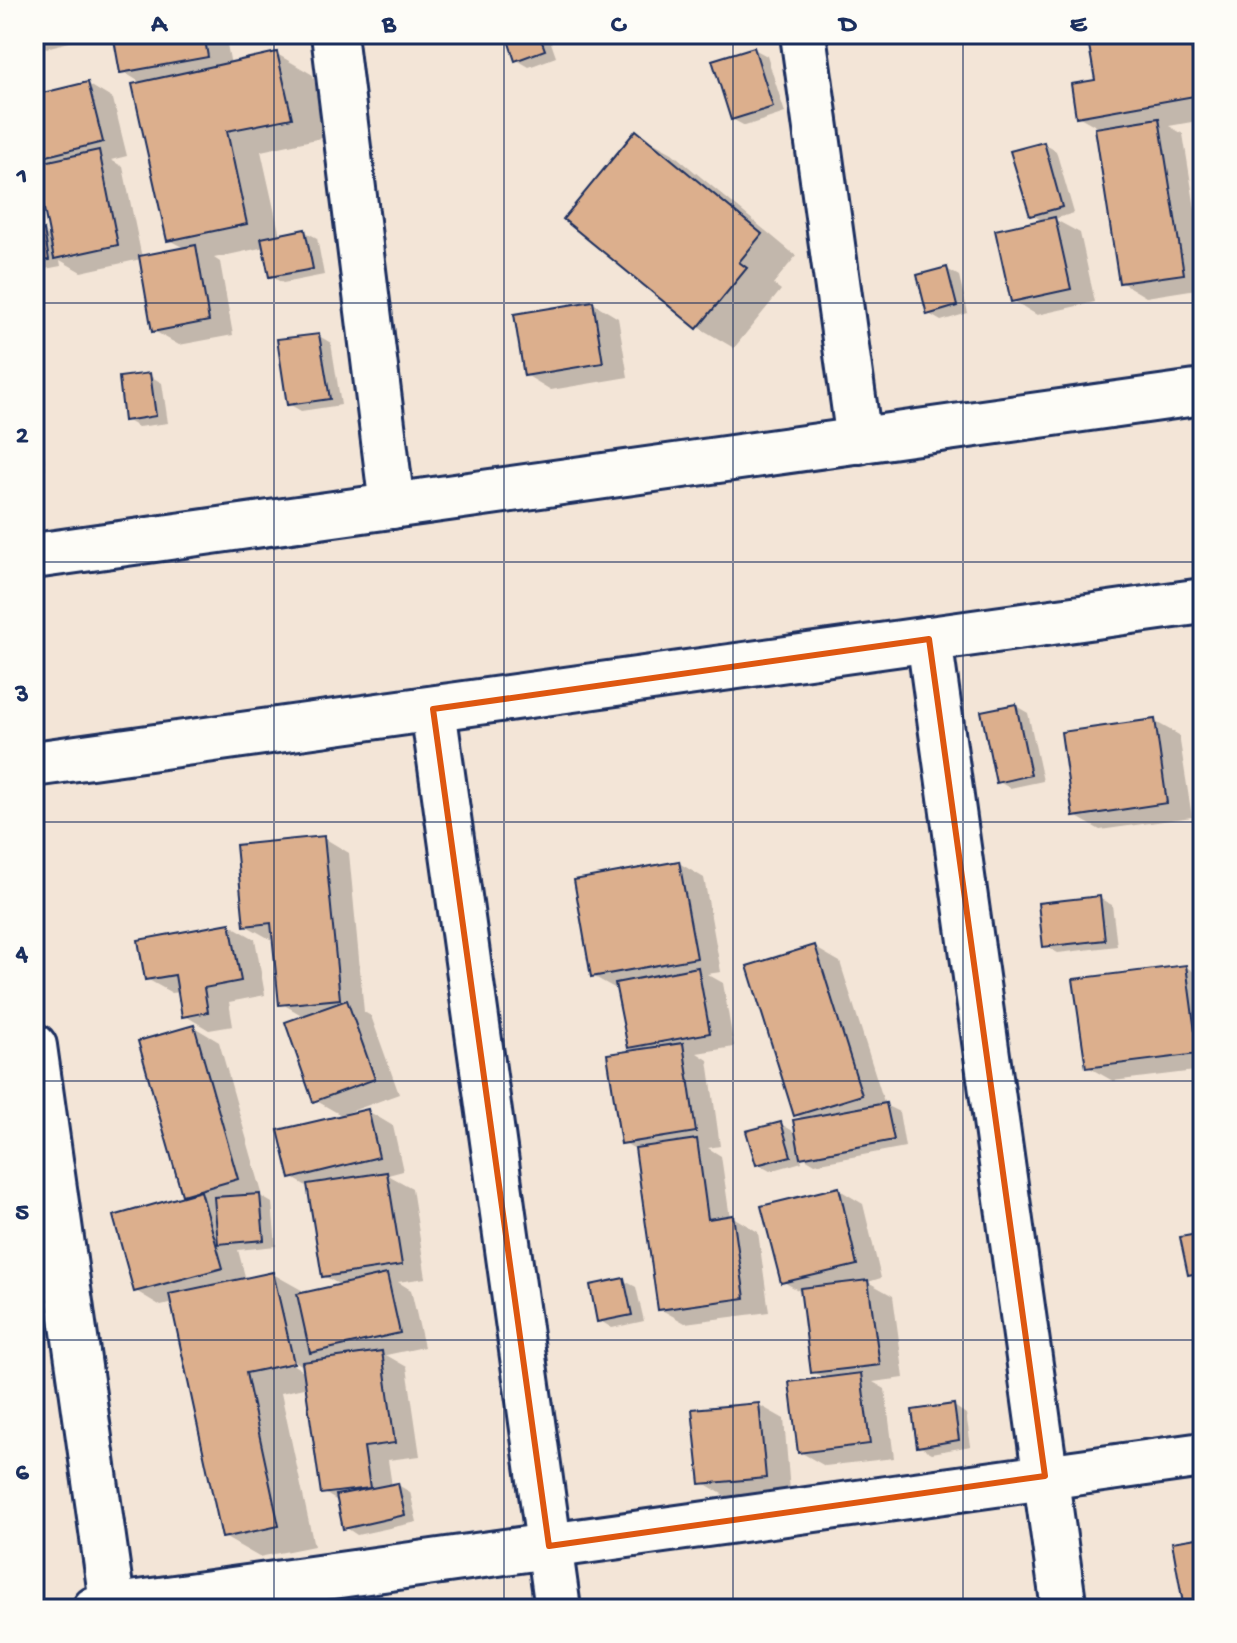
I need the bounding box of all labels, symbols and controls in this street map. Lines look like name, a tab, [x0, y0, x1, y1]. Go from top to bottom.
text: A	[150, 11, 168, 42]
text: B	[381, 11, 397, 42]
text: C	[611, 11, 628, 42]
text: D	[838, 11, 858, 42]
text: E	[1070, 11, 1088, 42]
text: 1	[16, 163, 27, 194]
text: 2	[16, 422, 29, 453]
text: 3	[14, 681, 29, 712]
text: 4	[15, 940, 29, 971]
text: 5	[15, 1199, 29, 1230]
text: 6	[15, 1459, 29, 1490]

